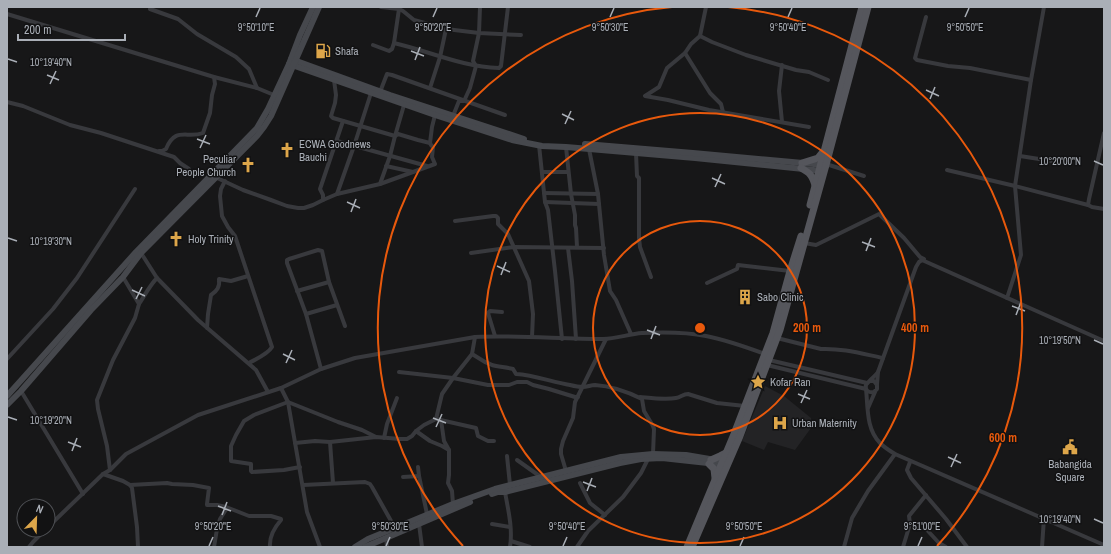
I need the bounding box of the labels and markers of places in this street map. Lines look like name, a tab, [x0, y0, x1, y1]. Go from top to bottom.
fuel station icon: Shafa	[314, 42, 332, 60]
place label: Shafa	[335, 44, 359, 58]
place label: ECWA Goodnews Bauchi	[299, 137, 371, 164]
church icon: ECWA Goodnews Bauchi	[278, 141, 296, 159]
place label: Peculiar People Church	[176, 152, 236, 179]
church icon: Peculiar People Church	[239, 156, 257, 174]
church icon: Holy Trinity	[167, 230, 185, 248]
place label: Holy Trinity	[188, 232, 234, 246]
building icon: Sabo Clinic	[736, 288, 754, 306]
place label: Sabo Clinic	[757, 290, 804, 304]
centre of rings	[693, 321, 707, 335]
place icon: Kofar Ran	[749, 373, 767, 391]
place label: Kofar Ran	[770, 375, 811, 389]
hospital icon: Urban Maternity	[771, 414, 789, 432]
place label: Urban Maternity	[792, 416, 857, 430]
public building icon: Babangida Square	[1061, 438, 1079, 456]
place label: Babangida Square	[1048, 457, 1092, 484]

